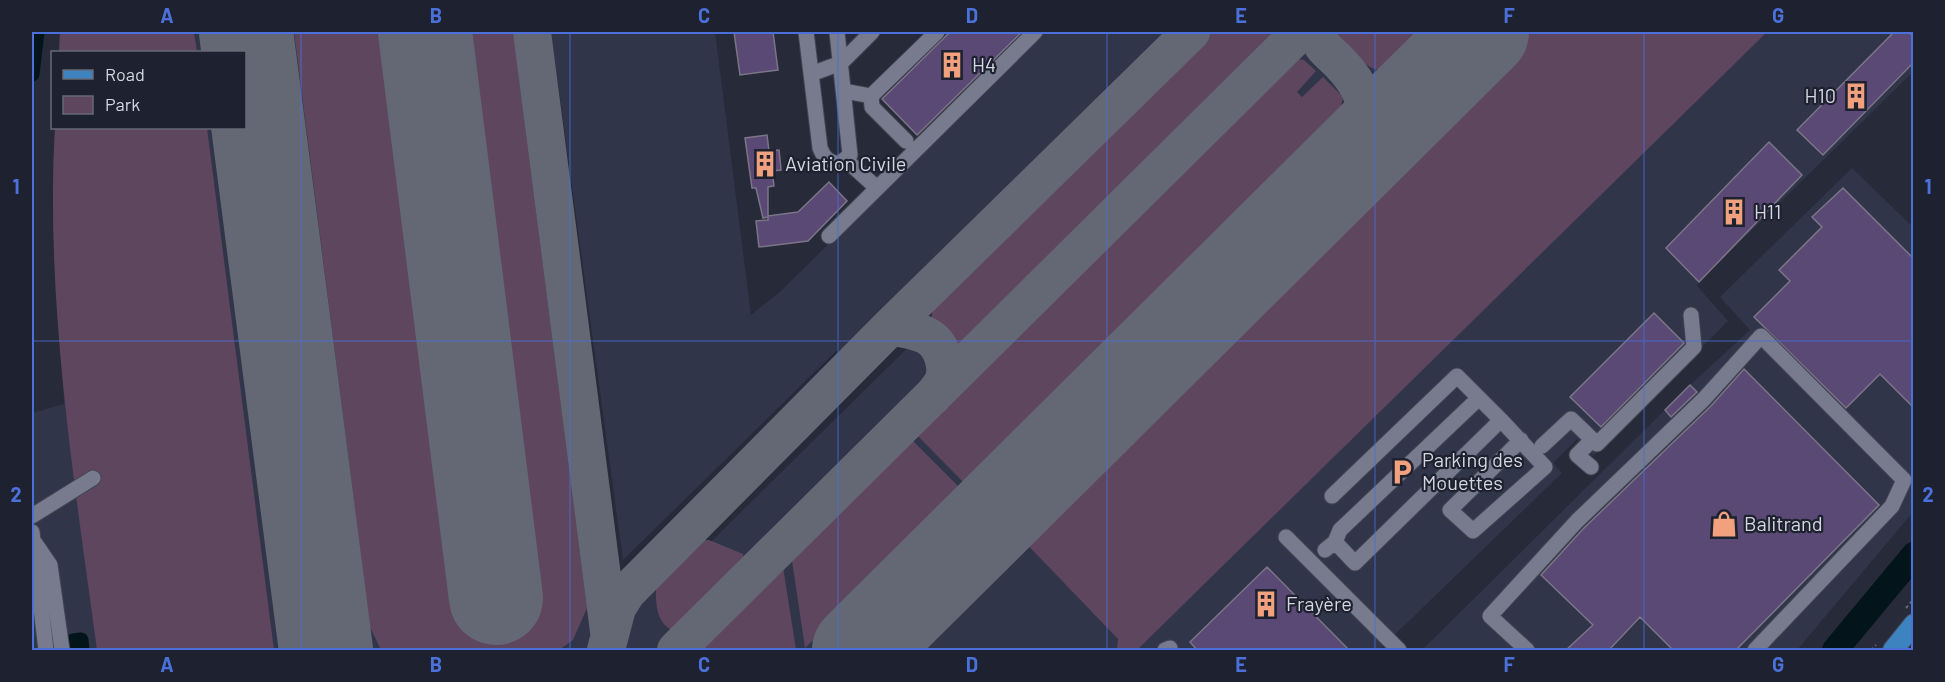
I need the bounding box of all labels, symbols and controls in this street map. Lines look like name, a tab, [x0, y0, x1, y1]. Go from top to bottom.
text: A	[160, 3, 174, 27]
text: B	[430, 3, 442, 27]
text: C	[698, 3, 710, 27]
text: D	[966, 3, 978, 27]
text: E	[1235, 3, 1247, 27]
text: F	[1503, 3, 1515, 27]
text: G	[1772, 3, 1784, 27]
building icon: H4	[937, 50, 967, 80]
legend	[51, 51, 246, 129]
place label: H4	[972, 52, 996, 76]
text: Road	[105, 63, 145, 85]
building icon: H10	[1841, 81, 1871, 111]
place label: H10	[1805, 83, 1836, 107]
text: Park	[105, 93, 140, 115]
building icon: Aviation Civile	[750, 149, 780, 179]
place label: Aviation Civile	[785, 151, 906, 175]
text: 1	[12, 174, 20, 198]
text: 1	[1924, 174, 1932, 198]
building icon: H11	[1719, 197, 1749, 227]
place label: H11	[1754, 199, 1781, 223]
place label: Parking des Mouettes	[1422, 447, 1523, 494]
parking icon: Parking des Mouettes	[1387, 457, 1417, 487]
text: 2	[10, 482, 22, 506]
text: 2	[1922, 482, 1934, 506]
shop icon: Balitrand	[1709, 509, 1739, 539]
place label: Balitrand	[1744, 511, 1823, 535]
building icon: Frayère	[1251, 589, 1281, 619]
place label: Frayère	[1286, 591, 1352, 615]
text: A	[160, 652, 174, 676]
text: B	[430, 652, 442, 676]
text: C	[698, 652, 710, 676]
text: D	[966, 652, 978, 676]
text: E	[1235, 652, 1247, 676]
text: F	[1503, 652, 1515, 676]
text: G	[1772, 652, 1784, 676]

